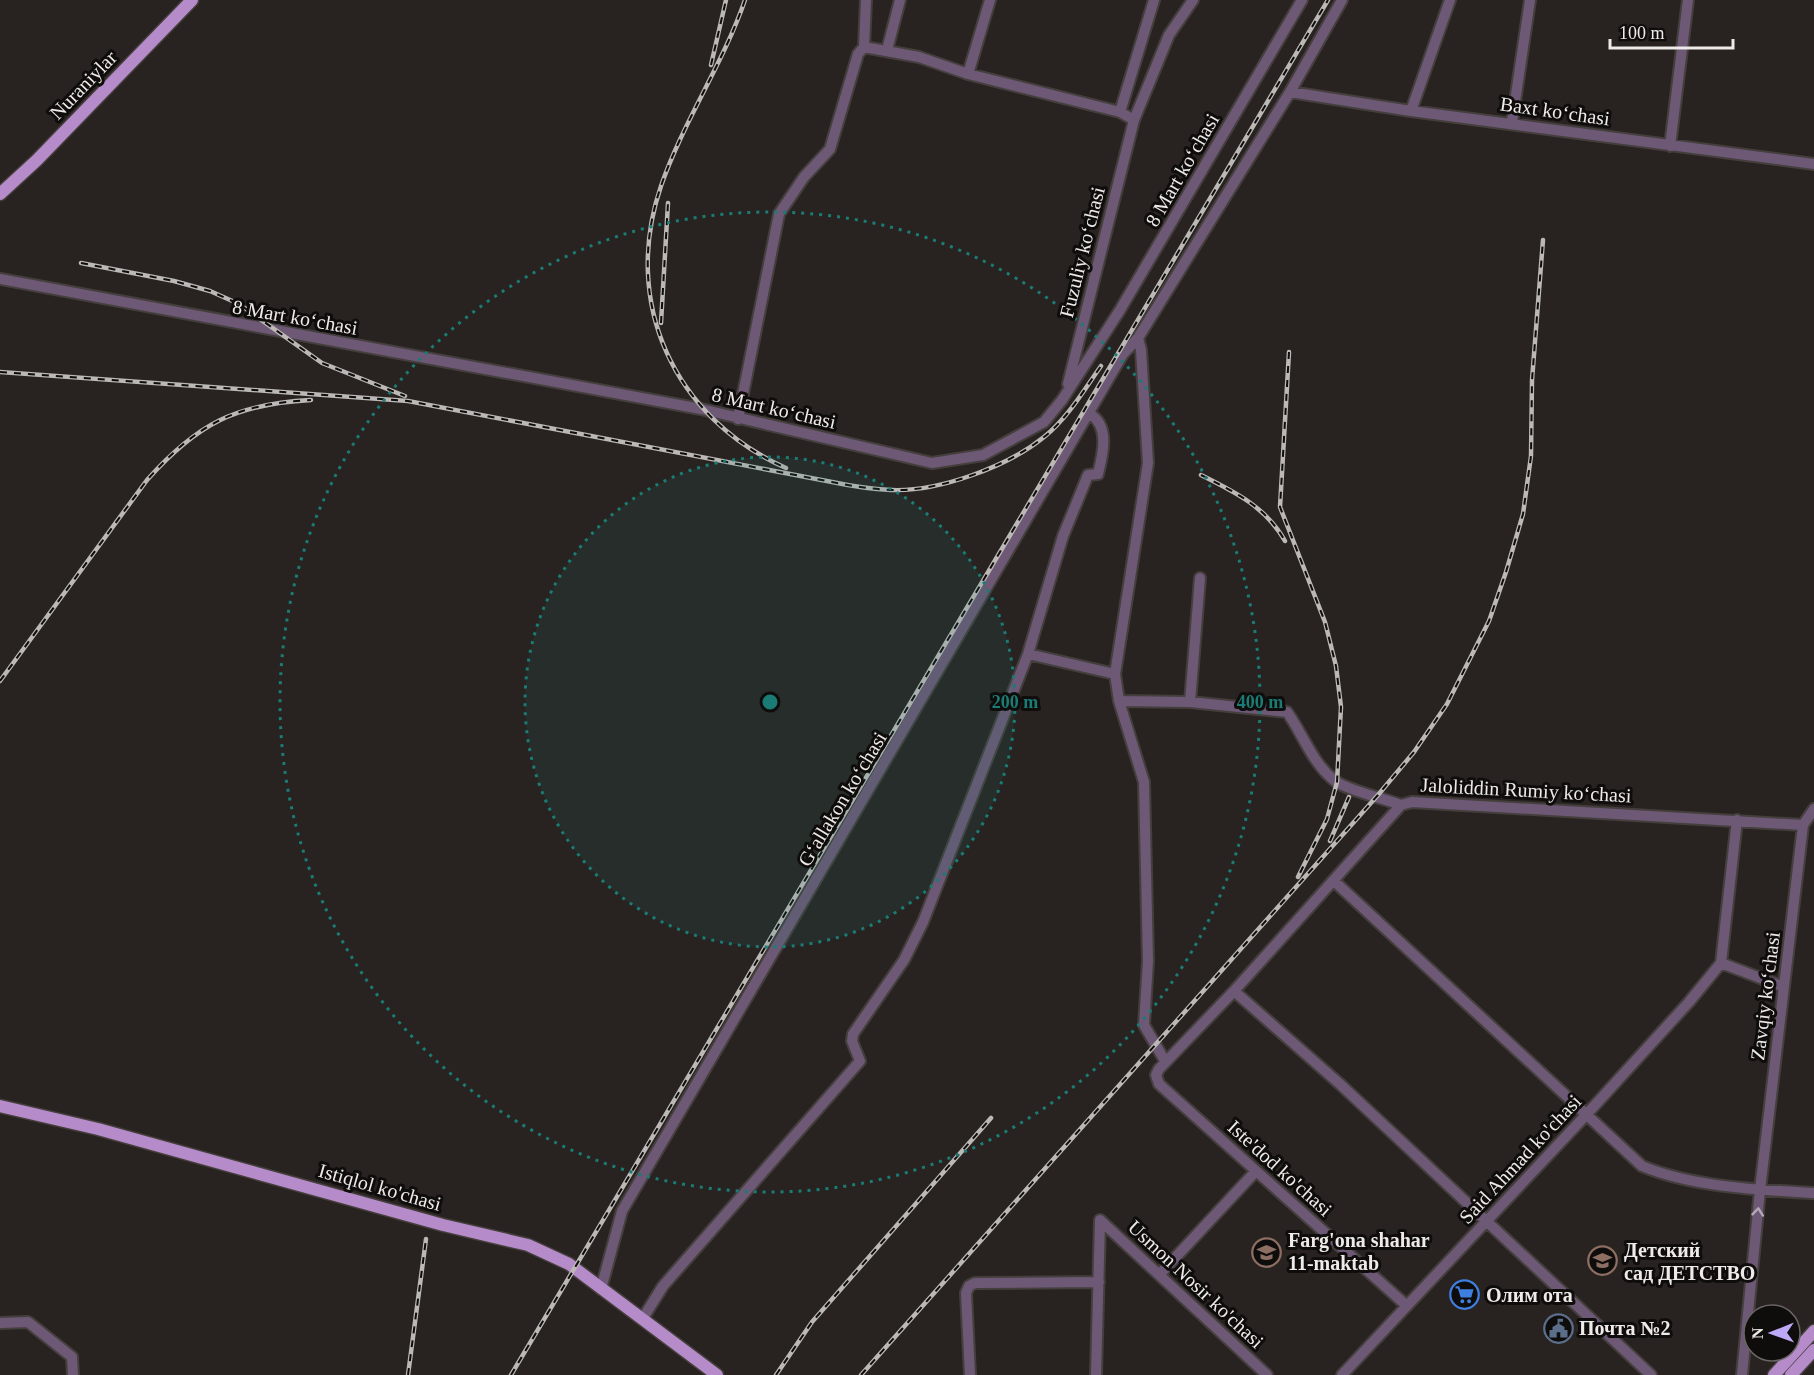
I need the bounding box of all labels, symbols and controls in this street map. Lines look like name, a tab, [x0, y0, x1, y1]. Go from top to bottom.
scale bar	[1610, 12, 1733, 50]
text: 100 m	[1619, 23, 1665, 43]
street label: Nuraniylar	[45, 46, 122, 124]
street label: Baxt koʻchasi	[1499, 92, 1612, 130]
street label: 8 Mart koʻchasi	[1141, 109, 1223, 230]
street label: Fuzuliy koʻchasi	[1055, 184, 1110, 320]
street label: 8 Mart koʻchasi	[231, 295, 360, 339]
street label: 8 Mart koʻchasi	[710, 383, 839, 433]
centre of rings	[760, 692, 780, 712]
text: 200 m	[992, 692, 1038, 712]
text: 400 m	[1237, 692, 1283, 712]
street label: Gʻallakon koʻchasi	[793, 728, 891, 870]
street label: Jaloliddin Rumiy koʻchasi	[1420, 773, 1632, 808]
street label: Zavqiy koʻchasi	[1746, 930, 1785, 1062]
street label: Said Ahmad ko'chasi	[1455, 1090, 1586, 1228]
street label: Iste'dod ko'chasi	[1224, 1116, 1337, 1221]
street label: Istiqlol ko'chasi	[316, 1159, 444, 1216]
one-way arrow	[1751, 1208, 1764, 1217]
street label: Usmon Nosir ko'chasi	[1124, 1216, 1269, 1353]
place label: Farg'ona shahar 11-maktab	[1288, 1229, 1430, 1274]
school or university icon: Farg'ona shahar 11-maktab	[1251, 1236, 1283, 1268]
place label: Детский сад ДЕТСТВО	[1624, 1239, 1755, 1285]
school or university icon: Детский сад ДЕТСТВО	[1587, 1245, 1619, 1277]
supermarket icon: Олим ота	[1449, 1279, 1481, 1311]
place label: Олим ота	[1486, 1284, 1573, 1306]
north arrow	[1742, 1303, 1802, 1363]
public building icon: Почта №2	[1542, 1312, 1574, 1344]
place label: Почта №2	[1579, 1317, 1670, 1339]
text: N	[1749, 1327, 1766, 1339]

